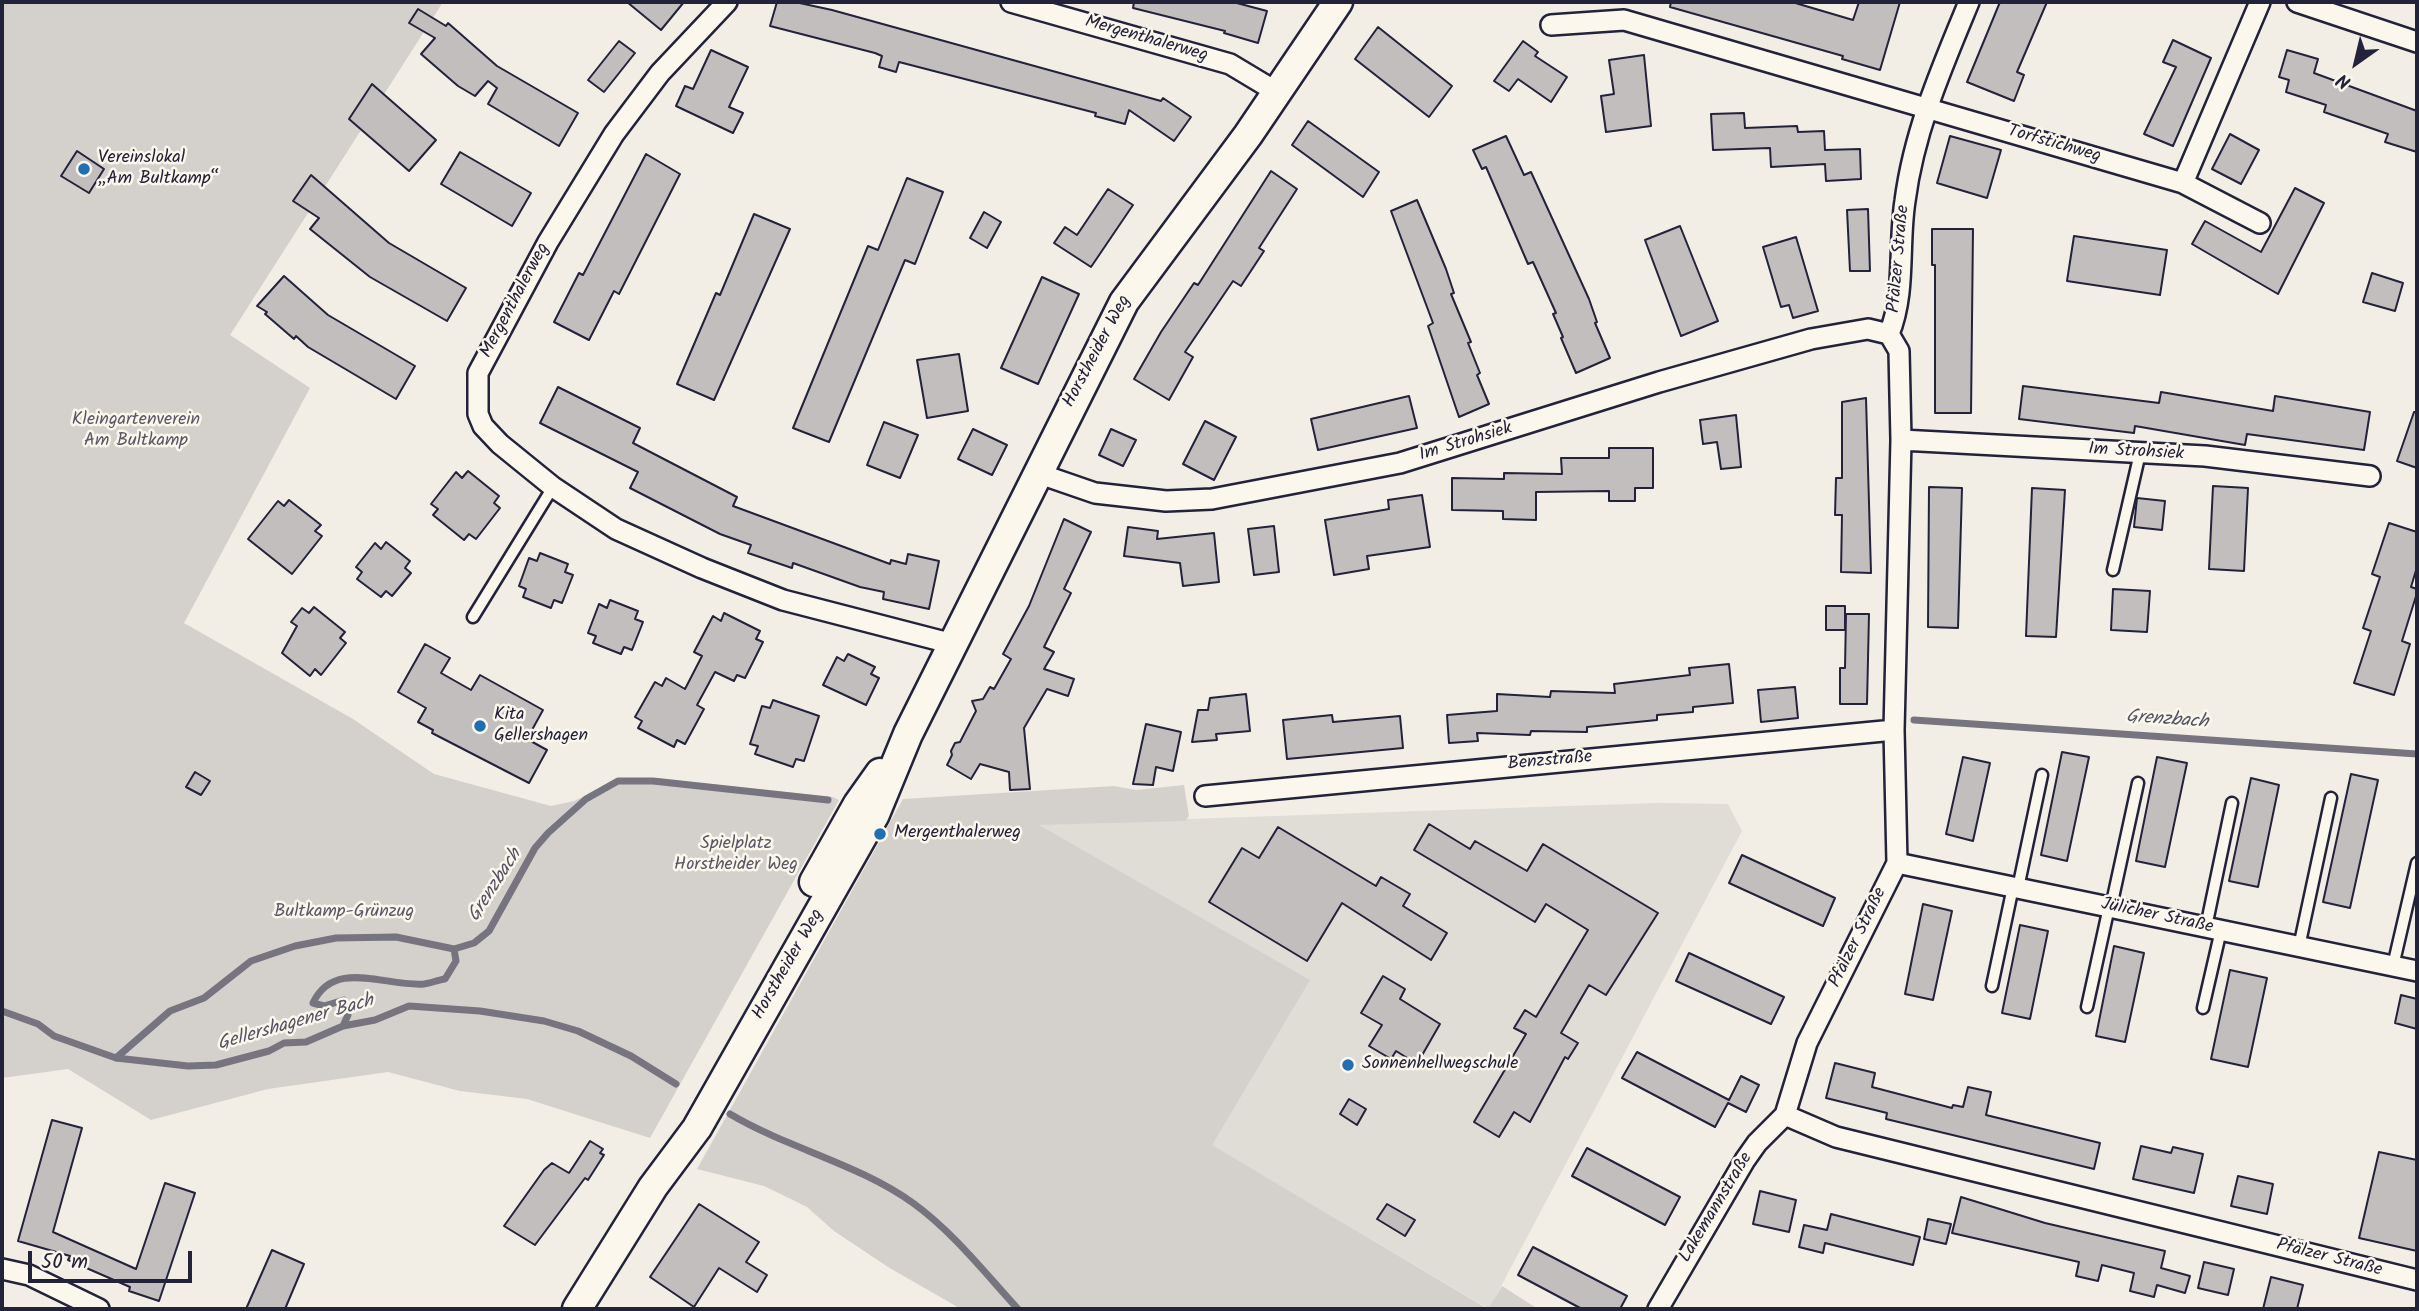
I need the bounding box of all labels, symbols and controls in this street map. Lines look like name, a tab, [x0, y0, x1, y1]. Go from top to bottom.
street label: Mergenthalerweg	[1082, 12, 1210, 68]
north arrow	[2321, 28, 2391, 98]
text: N	[2331, 65, 2358, 96]
street label: Torfstichweg	[2005, 121, 2103, 169]
place label: Vereinslokal „Am Bultkamp“	[98, 148, 219, 190]
marker: Vereinslokal „Am Bultkamp“	[76, 161, 92, 177]
street label: Pfälzer Straße	[1885, 204, 1915, 314]
street label: Mergenthalerweg	[477, 240, 555, 362]
street label: Horstheider Weg	[1059, 292, 1137, 412]
park label: Kleingartenverein Am Bultkamp	[72, 410, 200, 452]
street label: Im Strohsiek	[1417, 419, 1515, 467]
street label: Im Strohsiek	[2088, 440, 2184, 466]
place label: Kita Gellershagen	[494, 705, 588, 748]
water label: Grenzbach	[2125, 707, 2209, 735]
marker: Kita Gellershagen	[472, 718, 488, 734]
street label: Benzstraße	[1507, 748, 1593, 776]
place label: Mergenthalerweg	[894, 823, 1021, 845]
marker: Mergenthalerweg	[872, 826, 888, 842]
park label: Spielplatz Horstheider Weg	[674, 834, 798, 876]
water label: Grenzbach	[464, 845, 528, 927]
street label: Pfälzer Straße	[1826, 885, 1892, 991]
street label: Jülicher Straße	[2099, 895, 2215, 939]
park label: Bultkamp-Grünzug	[274, 902, 414, 924]
street label: Horstheider Weg	[749, 906, 829, 1024]
water label: Gellershagener Bach	[215, 991, 377, 1057]
place label: Sonnenhellwegschule	[1362, 1054, 1518, 1076]
marker: Sonnenhellwegschule	[1340, 1057, 1356, 1073]
street label: Lakemannstraße	[1676, 1149, 1758, 1267]
street label: Pfälzer Straße	[2274, 1235, 2384, 1283]
scale bar	[32, 1238, 196, 1282]
text: 50 m	[41, 1246, 88, 1279]

